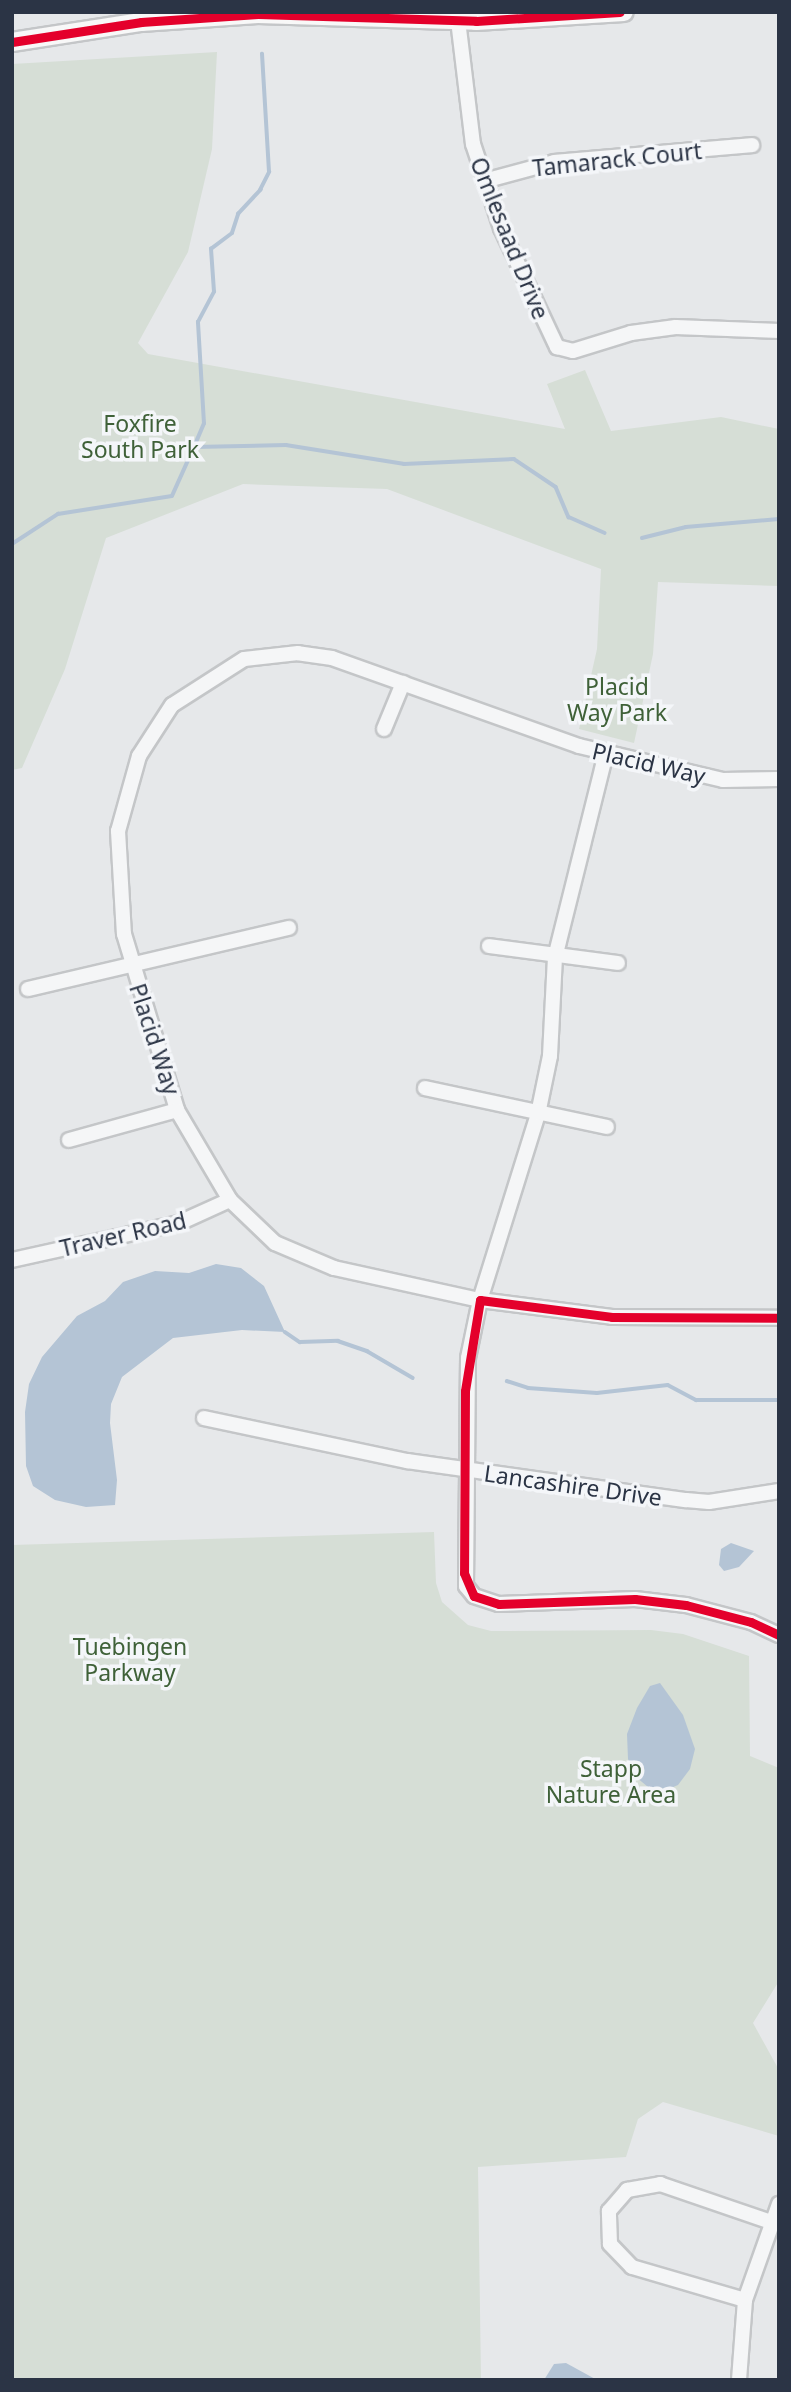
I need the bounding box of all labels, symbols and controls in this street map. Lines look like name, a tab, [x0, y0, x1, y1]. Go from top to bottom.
street label: Tamarack Court	[531, 136, 703, 182]
street label: Omlesaad Drive	[465, 153, 555, 323]
park label: Foxfire South Park	[81, 409, 199, 463]
park label: Placid Way Park	[567, 672, 667, 726]
street label: Placid Way	[590, 737, 708, 789]
street label: Placid Way	[124, 980, 186, 1098]
street label: Traver Road	[57, 1206, 189, 1262]
street label: Lancashire Drive	[482, 1459, 664, 1511]
park label: Tuebingen Parkway	[73, 1632, 187, 1686]
park label: Stapp Nature Area	[546, 1754, 676, 1808]

